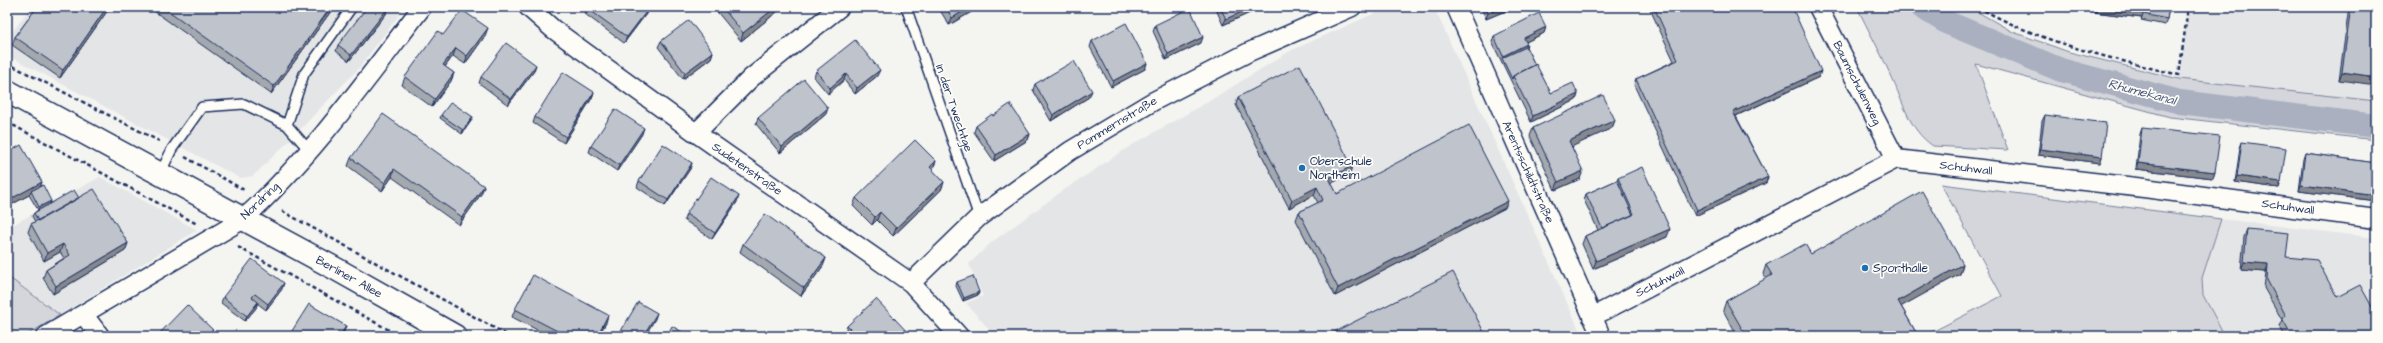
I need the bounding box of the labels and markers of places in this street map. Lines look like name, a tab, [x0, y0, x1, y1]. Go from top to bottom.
place label: Oberschule Northeim	[1310, 153, 1372, 184]
marker: Oberschule Northeim	[1297, 163, 1307, 173]
place label: Sporthalle	[1873, 260, 1928, 277]
marker: Sporthalle	[1860, 263, 1870, 273]

